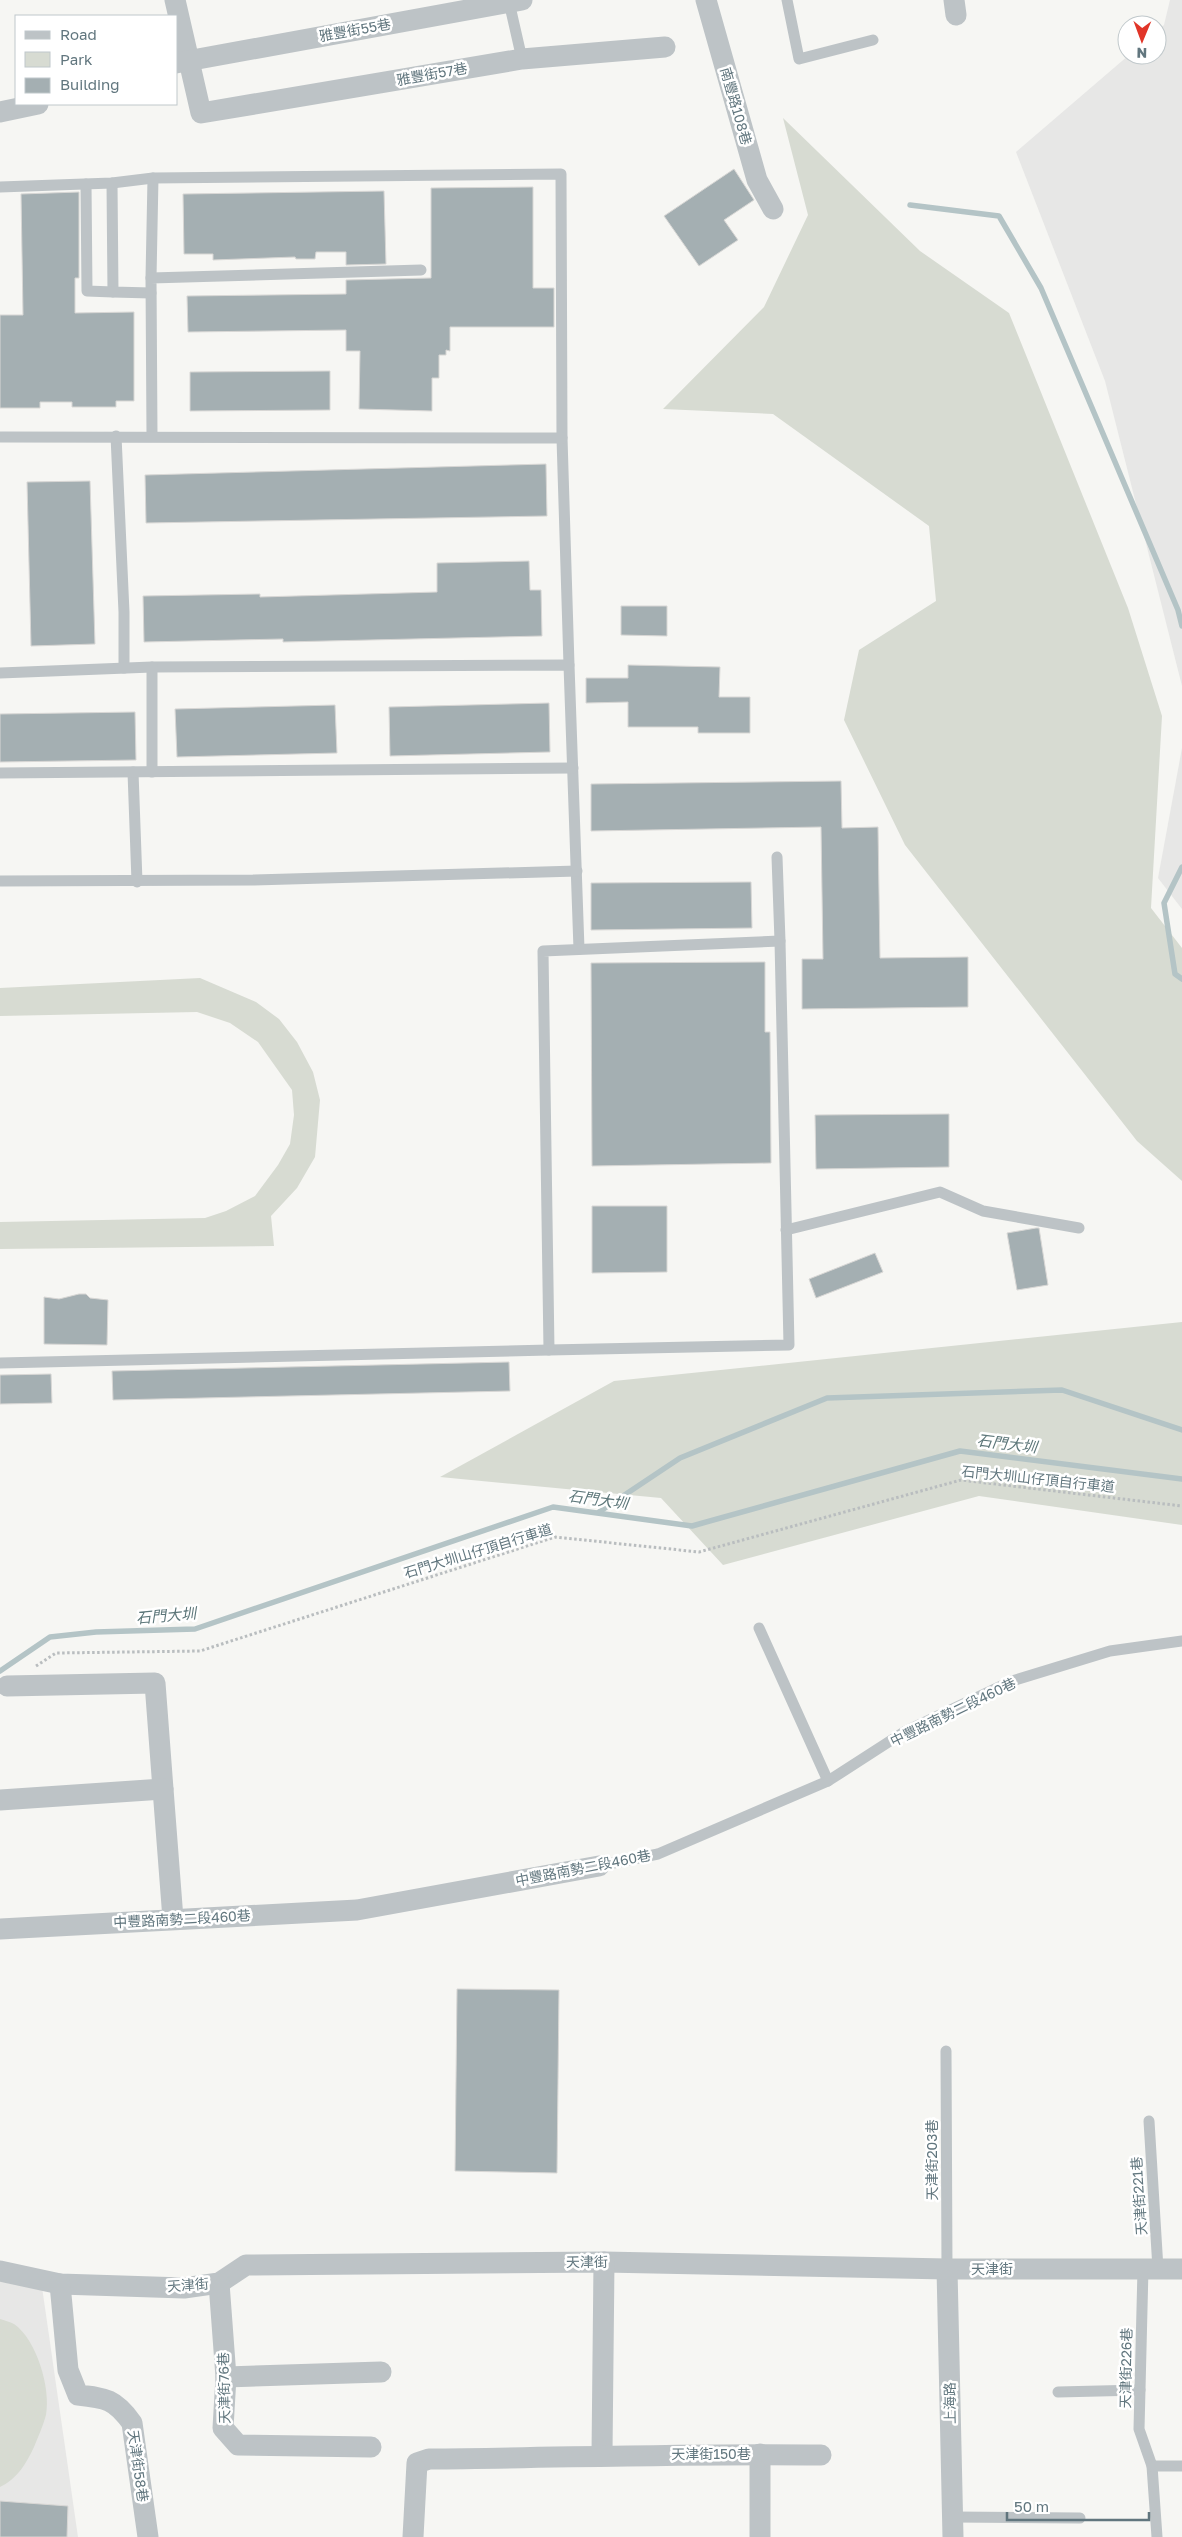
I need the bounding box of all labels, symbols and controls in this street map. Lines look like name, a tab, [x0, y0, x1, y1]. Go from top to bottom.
legend	[15, 15, 178, 105]
street label: 雅豐街55巷	[318, 15, 392, 44]
north arrow	[1117, 15, 1167, 65]
text: Road	[60, 25, 97, 43]
text: N	[1136, 45, 1147, 62]
text: Park	[60, 50, 93, 68]
street label: 雅豐街57巷	[395, 59, 469, 88]
street label: 南豐路108巷	[717, 65, 756, 147]
text: Building	[60, 75, 120, 93]
water label: 石門大圳	[976, 1430, 1040, 1456]
street label: 石門大圳山仔頂自行車道	[961, 1462, 1116, 1495]
water label: 石門大圳	[567, 1486, 631, 1512]
street label: 石門大圳山仔頂自行車道	[402, 1520, 554, 1581]
water label: 石門大圳	[135, 1603, 199, 1627]
street label: 中豐路南勢二段460巷	[887, 1674, 1018, 1749]
street label: 中豐路南勢二段460巷	[514, 1846, 652, 1889]
street label: 中豐路南勢二段460巷	[113, 1906, 251, 1931]
street label: 天津街203巷	[923, 2120, 940, 2201]
street label: 天津街221巷	[1127, 2156, 1150, 2236]
street label: 天津街	[566, 2253, 608, 2270]
street label: 天津街	[971, 2260, 1013, 2277]
street label: 天津街	[166, 2275, 210, 2294]
street label: 天津街226巷	[1116, 2327, 1135, 2408]
street label: 天津街76巷	[214, 2352, 233, 2424]
street label: 上海路	[941, 2382, 958, 2424]
street label: 天津街58巷	[125, 2429, 152, 2503]
street label: 天津街150巷	[671, 2445, 751, 2462]
scale bar	[1007, 2490, 1150, 2522]
text: 50 m	[1014, 2497, 1049, 2515]

